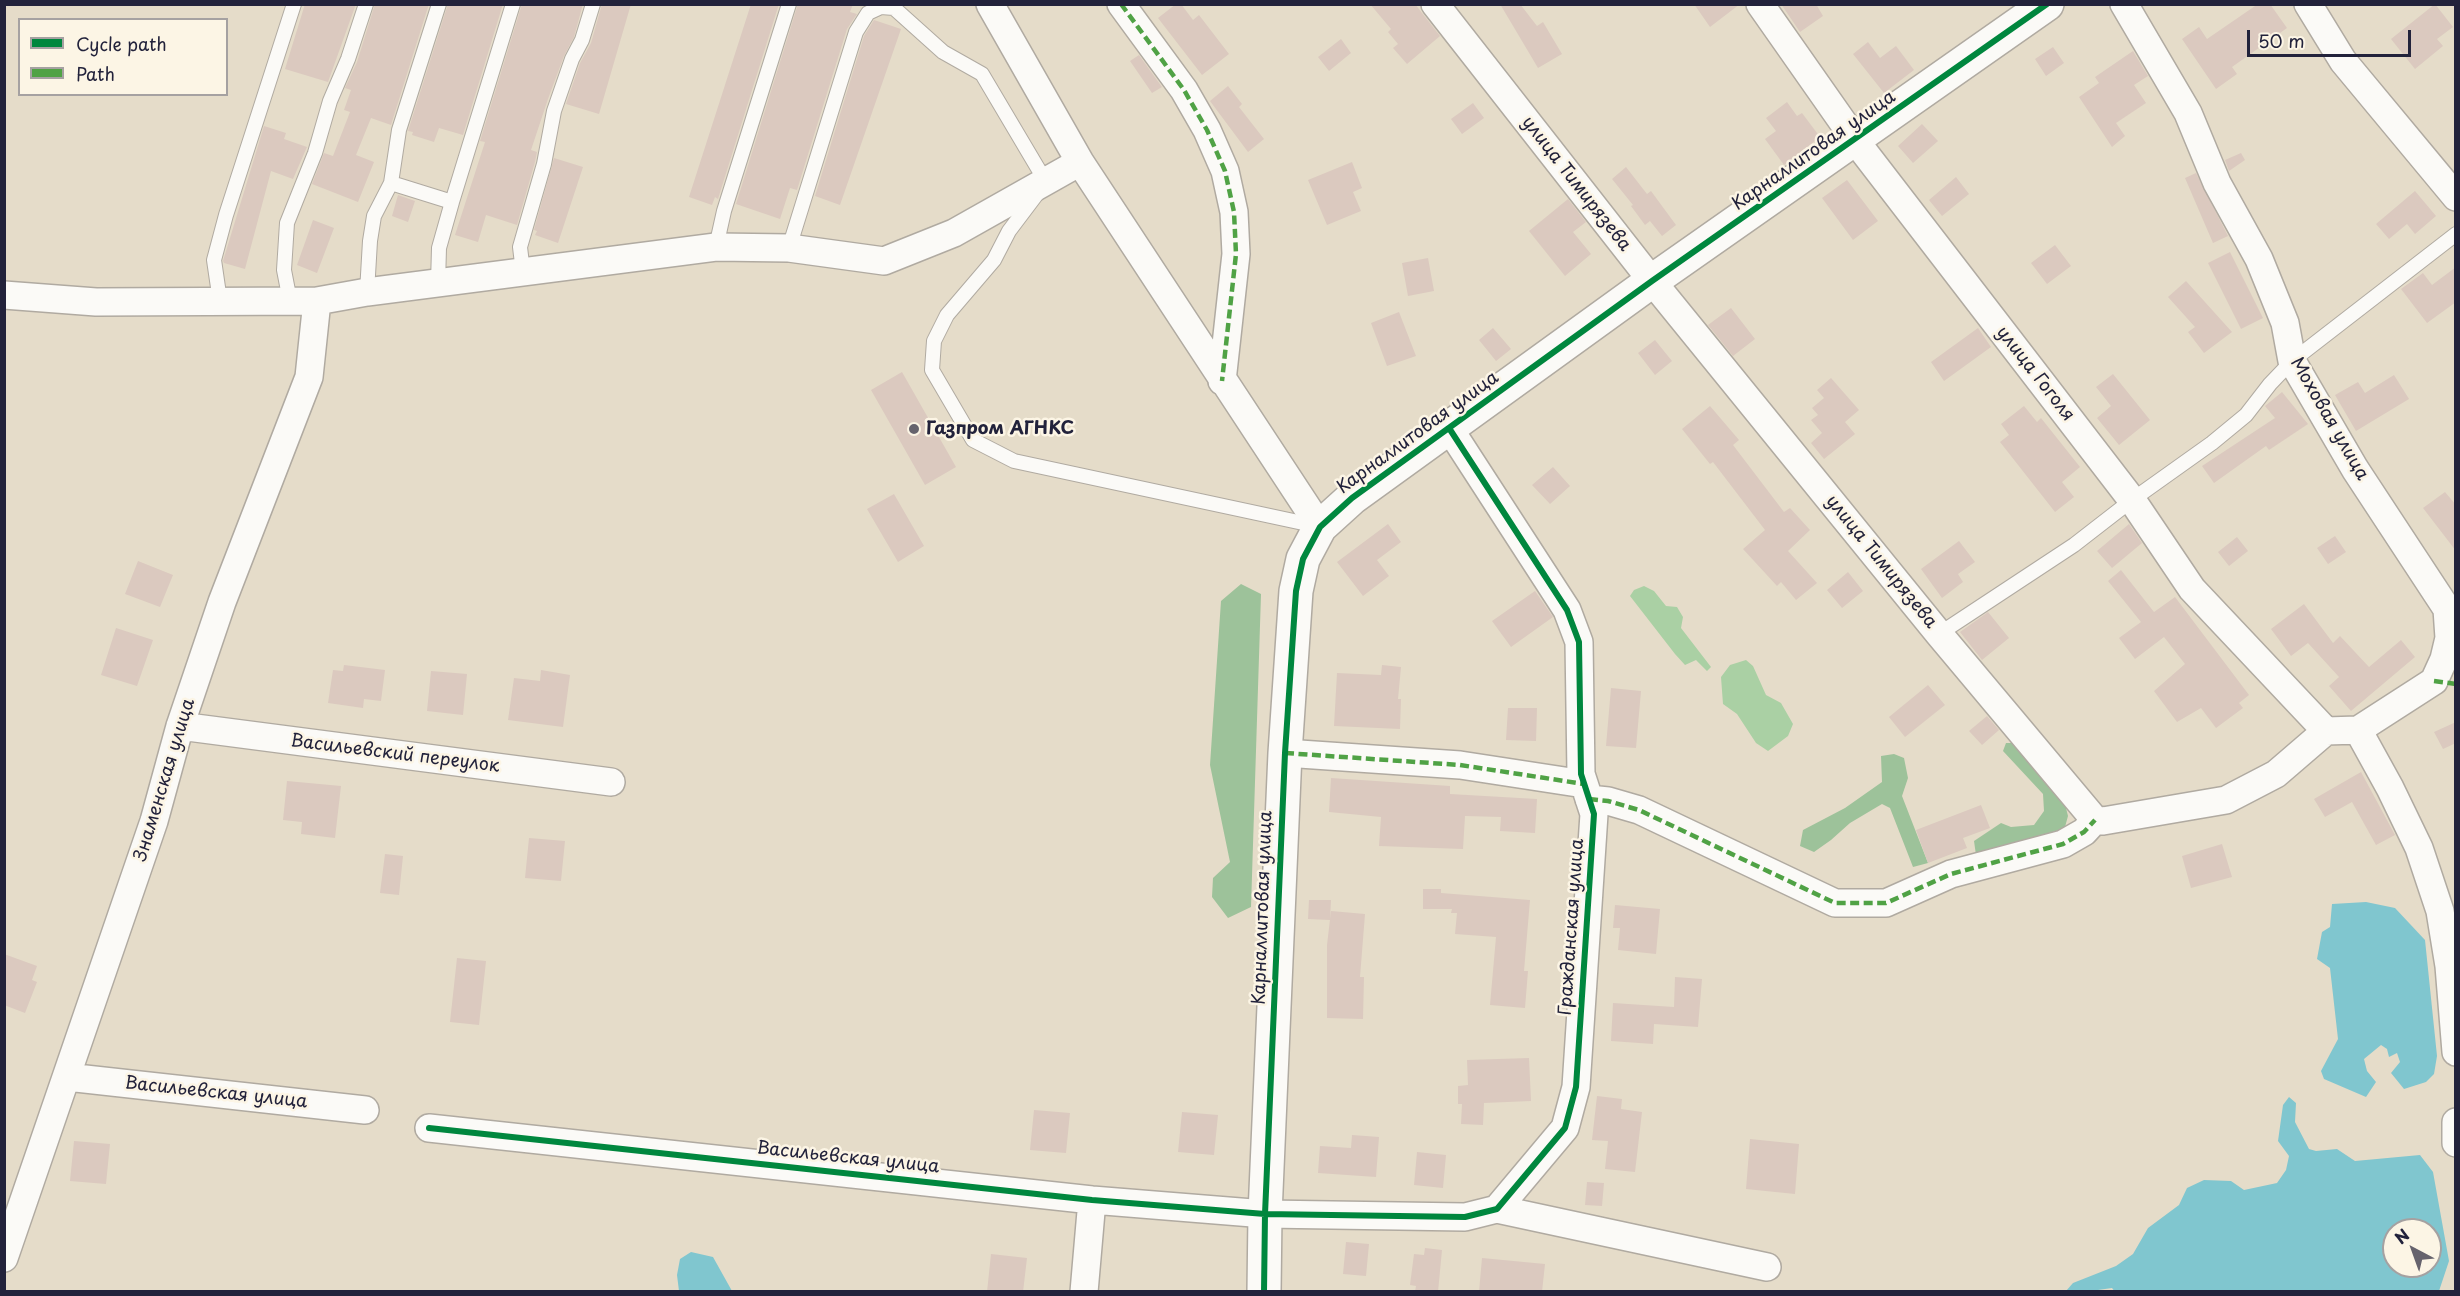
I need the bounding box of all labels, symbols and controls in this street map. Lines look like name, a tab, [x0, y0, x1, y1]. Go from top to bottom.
legend	[18, 18, 228, 96]
scale bar	[2250, 18, 2414, 56]
text: 50 m	[2258, 27, 2305, 54]
text: Cycle path	[76, 30, 167, 57]
text: Path	[76, 60, 115, 87]
street label: Карналлитовая улица	[1728, 86, 1900, 216]
street label: улица Тимирязева	[1517, 112, 1635, 256]
street label: улица Гоголя	[1991, 322, 2079, 426]
street label: Моховая улица	[2285, 354, 2373, 484]
street label: Карналлитовая улица	[1333, 367, 1503, 499]
place label: Газпром АГНКС	[926, 418, 1074, 440]
marker: Газпром АГНКС	[907, 422, 921, 436]
street label: улица Тимирязева	[1821, 491, 1941, 633]
street label: Знаменская улица	[130, 696, 200, 864]
street label: Васильевский переулок	[289, 730, 501, 778]
street label: Карналлитовая улица	[1249, 810, 1277, 1006]
street label: Гражданская улица	[1555, 838, 1589, 1016]
street label: Васильевская улица	[124, 1073, 308, 1113]
street label: Васильевская улица	[756, 1138, 940, 1178]
north arrow	[2382, 1218, 2442, 1278]
text: N	[2389, 1223, 2414, 1249]

